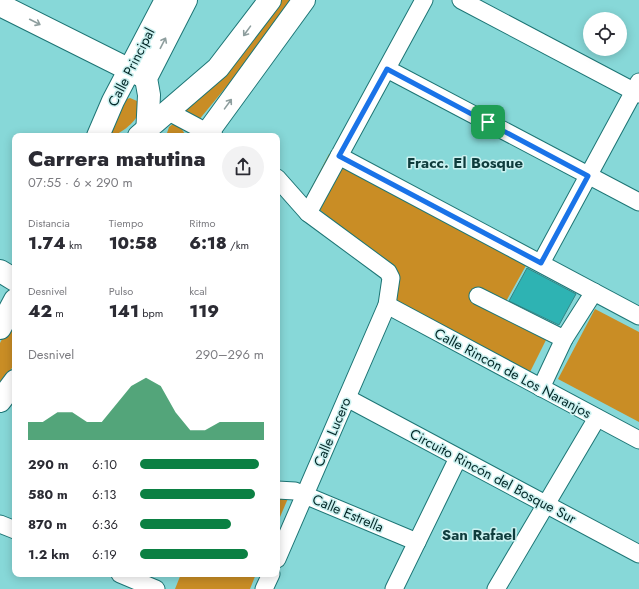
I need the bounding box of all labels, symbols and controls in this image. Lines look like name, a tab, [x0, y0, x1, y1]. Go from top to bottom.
map controls	[583, 12, 627, 56]
button: locate	[583, 12, 627, 56]
one-way arrow	[29, 19, 41, 26]
street label: Calle Principal	[103, 24, 159, 110]
one-way arrow	[243, 26, 251, 37]
one-way arrow	[160, 37, 168, 49]
one-way arrow	[223, 99, 232, 110]
pin	[471, 105, 505, 139]
icon: arrive	[477, 111, 499, 133]
text: Carrera matutina	[28, 142, 206, 174]
button: share	[222, 146, 264, 188]
district label: Fracc. El Bosque	[407, 152, 523, 174]
text: 07:55 · 6 × 290 m	[28, 173, 133, 192]
text: Distancia	[28, 215, 70, 231]
text: Tiempo	[109, 215, 143, 231]
text: Ritmo	[189, 215, 216, 231]
text: 1.74	[28, 231, 66, 255]
text: 10:58	[109, 231, 157, 255]
text: 6:18	[189, 231, 227, 255]
text: km	[66, 237, 82, 253]
text: /km	[227, 237, 249, 253]
text: Desnivel	[28, 283, 67, 299]
text: Pulso	[109, 283, 133, 299]
text: kcal	[189, 283, 207, 299]
text: 42	[28, 299, 52, 323]
text: 141	[109, 299, 139, 323]
text: 119	[189, 299, 219, 323]
text: m	[52, 305, 64, 321]
text: bpm	[139, 305, 163, 321]
street label: Calle Rincón de Los Naranjos	[431, 323, 595, 423]
text: Desnivel	[28, 345, 74, 364]
text: 290–296 m	[195, 345, 264, 364]
street label: Calle Lucero	[308, 394, 356, 470]
street label: Circuito Rincón del Bosque Sur	[406, 424, 580, 529]
text: 290 m	[28, 455, 68, 474]
text: 6:10	[92, 455, 117, 474]
text: 580 m	[28, 485, 68, 504]
text: 6:13	[92, 485, 116, 504]
street label: Calle Estrella	[309, 489, 387, 537]
text: 870 m	[28, 515, 67, 534]
text: 6:36	[92, 515, 118, 534]
district label: San Rafael	[442, 524, 516, 546]
text: 1.2 km	[28, 545, 69, 564]
text: 6:19	[92, 545, 117, 564]

